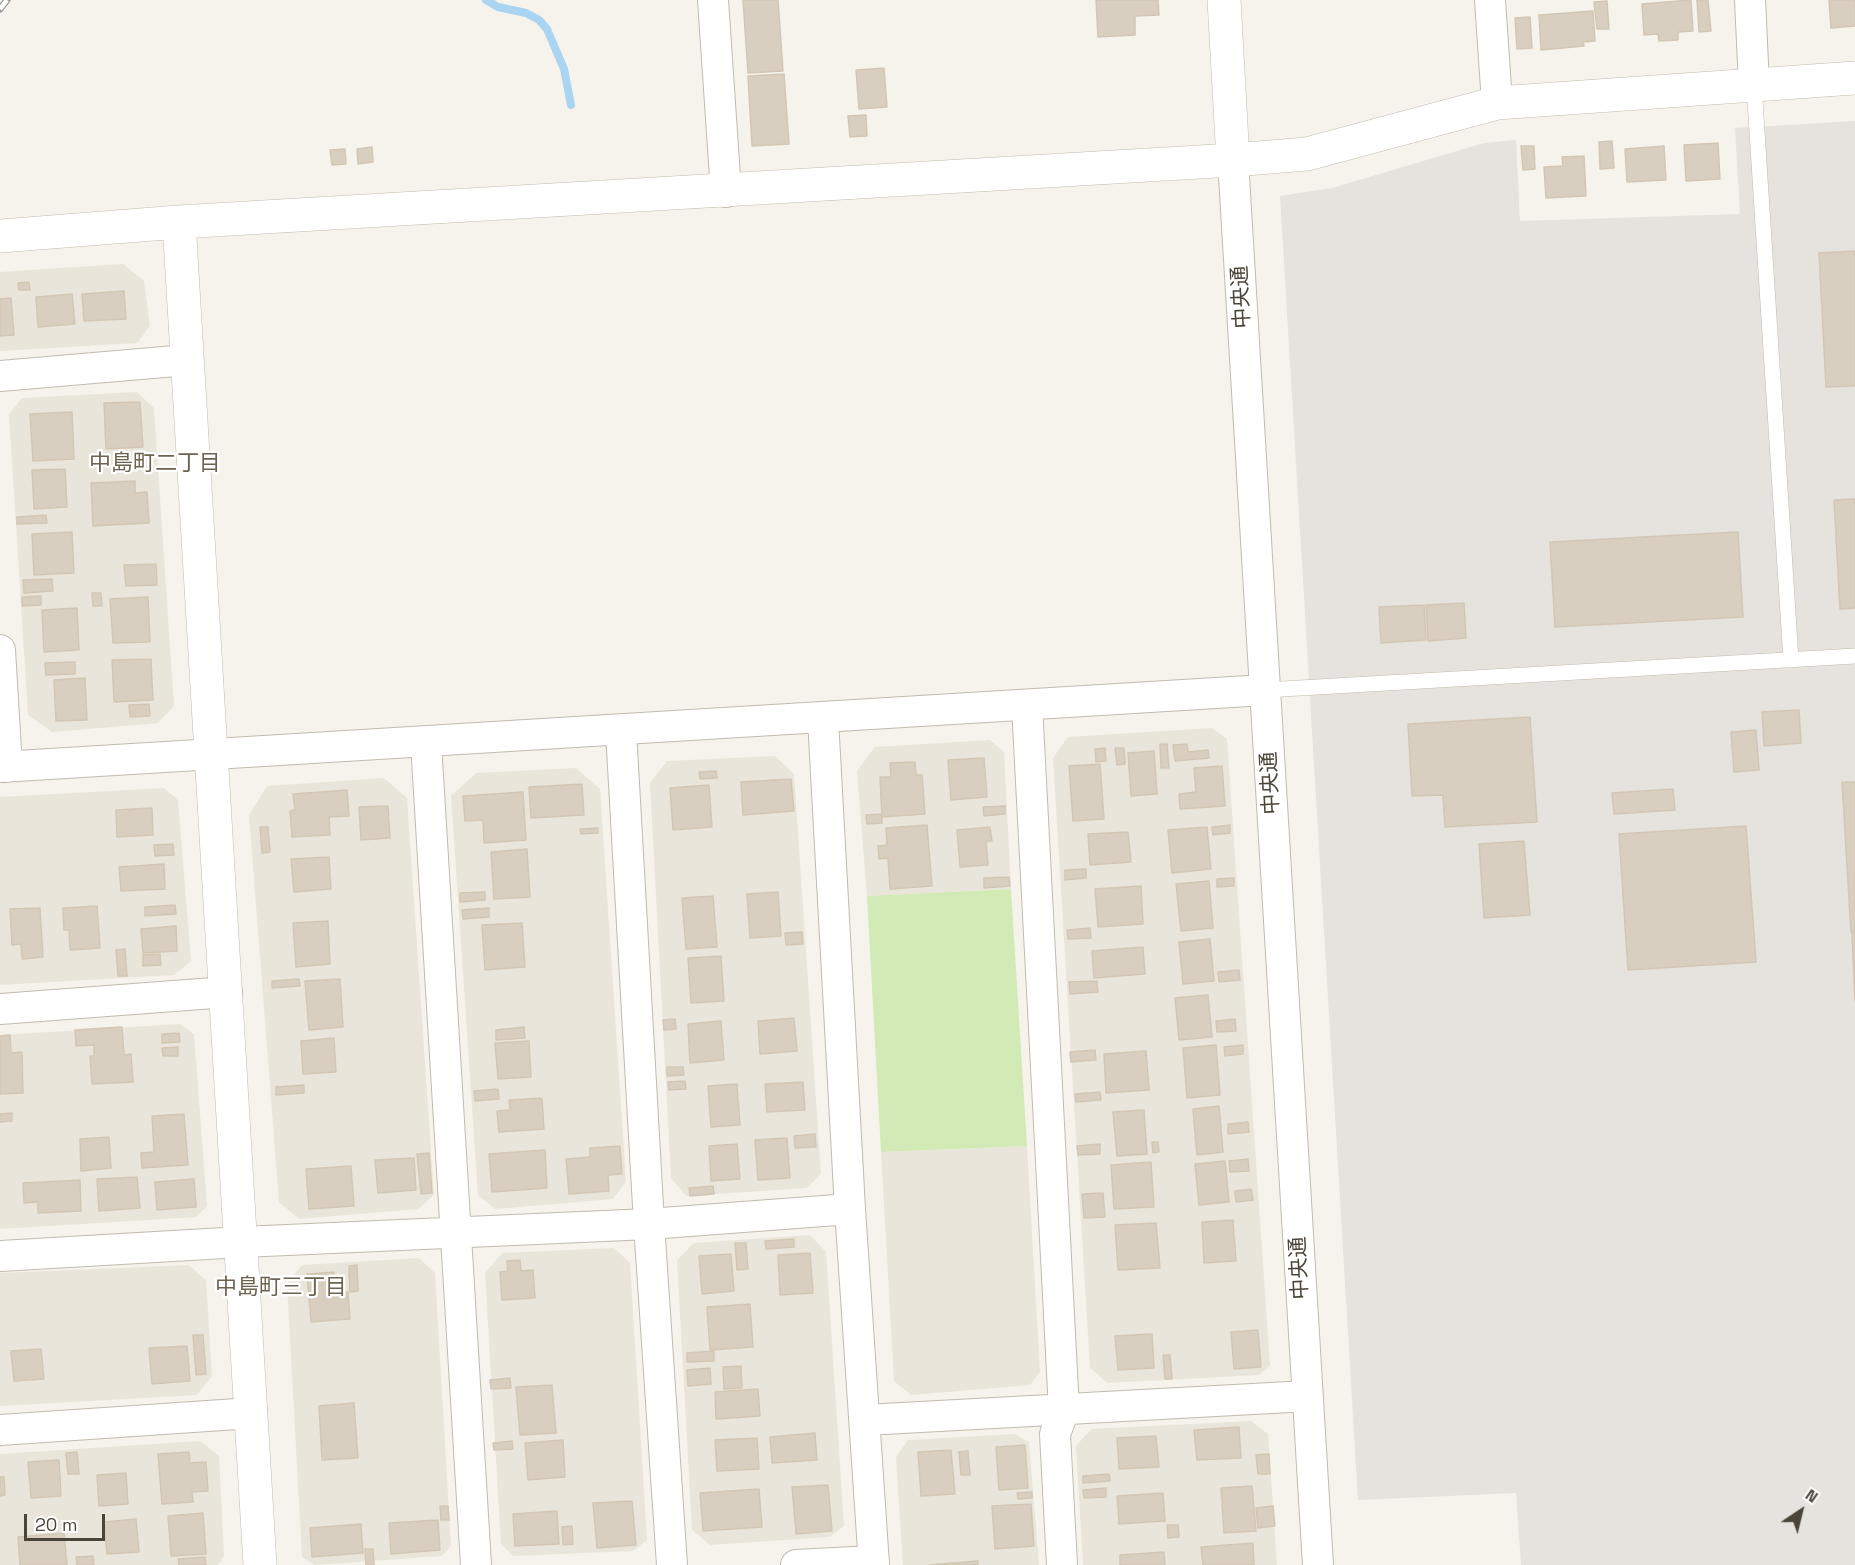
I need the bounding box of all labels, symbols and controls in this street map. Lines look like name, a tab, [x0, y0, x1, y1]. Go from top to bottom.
street label: 中央通	[1228, 265, 1256, 329]
district label: 中島町二丁目	[89, 451, 221, 477]
street label: 中央通	[1257, 751, 1285, 815]
street label: 中央通	[1286, 1236, 1314, 1300]
district label: 中島町三丁目	[215, 1275, 347, 1301]
north arrow	[1771, 1481, 1831, 1541]
text: N	[1801, 1484, 1822, 1508]
scale bar	[27, 1502, 108, 1540]
text: 20 m	[35, 1513, 78, 1536]

